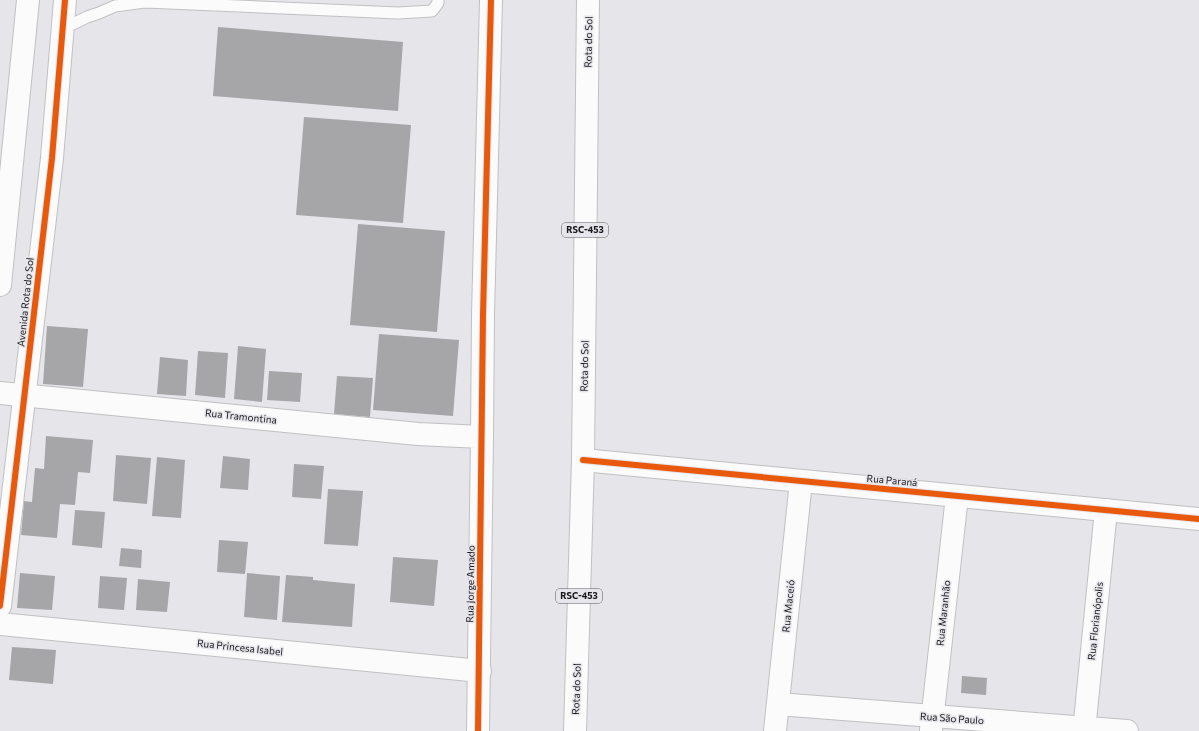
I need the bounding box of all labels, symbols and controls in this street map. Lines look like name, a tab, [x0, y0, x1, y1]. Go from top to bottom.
street label: Rota do Sol	[582, 16, 594, 68]
road number: RSC-453	[562, 223, 608, 237]
street label: Avenida Rota do Sol	[14, 257, 36, 347]
street label: Rota do Sol	[578, 340, 590, 392]
street label: Rua Tramontina	[205, 406, 277, 426]
street label: Rua Paraná	[866, 472, 918, 488]
street label: Rua Jorge Amado	[463, 545, 477, 623]
street label: Rua Maceió	[779, 579, 797, 633]
street label: Rua Maranhão	[934, 580, 952, 646]
street label: Rua Florianópolis	[1085, 581, 1105, 661]
road number: RSC-453	[556, 589, 602, 603]
street label: Rua Princesa Isabel	[197, 637, 283, 657]
street label: Rota do Sol	[569, 663, 583, 715]
street label: Rua São Paulo	[920, 710, 984, 726]

